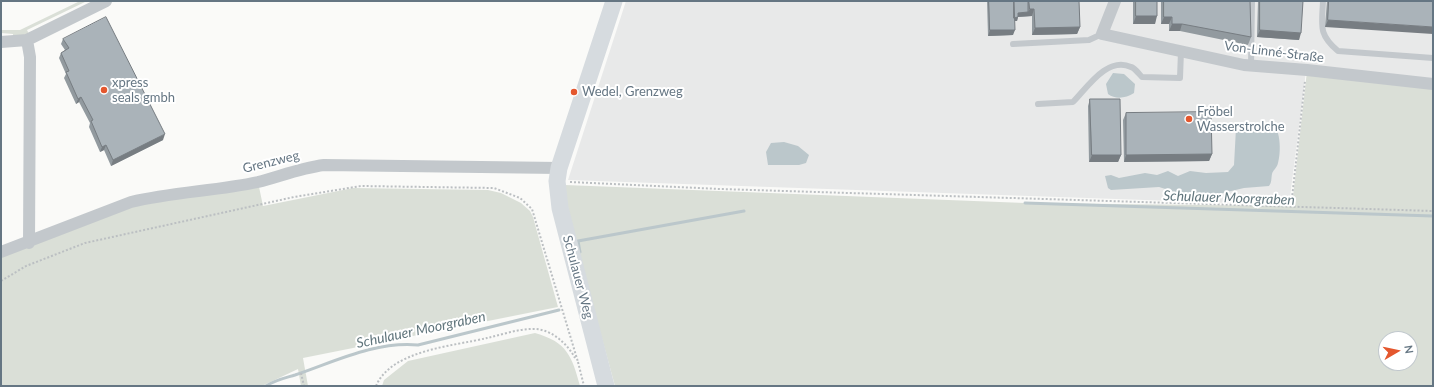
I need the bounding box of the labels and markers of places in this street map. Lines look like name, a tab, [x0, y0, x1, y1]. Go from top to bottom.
place label: xpress seals gmbh	[112, 75, 175, 106]
place label: Wedel, Grenzweg	[582, 84, 683, 100]
marker: xpress seals gmbh	[99, 85, 109, 95]
marker: Wedel, Grenzweg	[569, 87, 579, 97]
place label: Fröbel Wasserstrolche	[1197, 104, 1285, 135]
marker: Fröbel Wasserstrolche	[1184, 114, 1194, 124]

